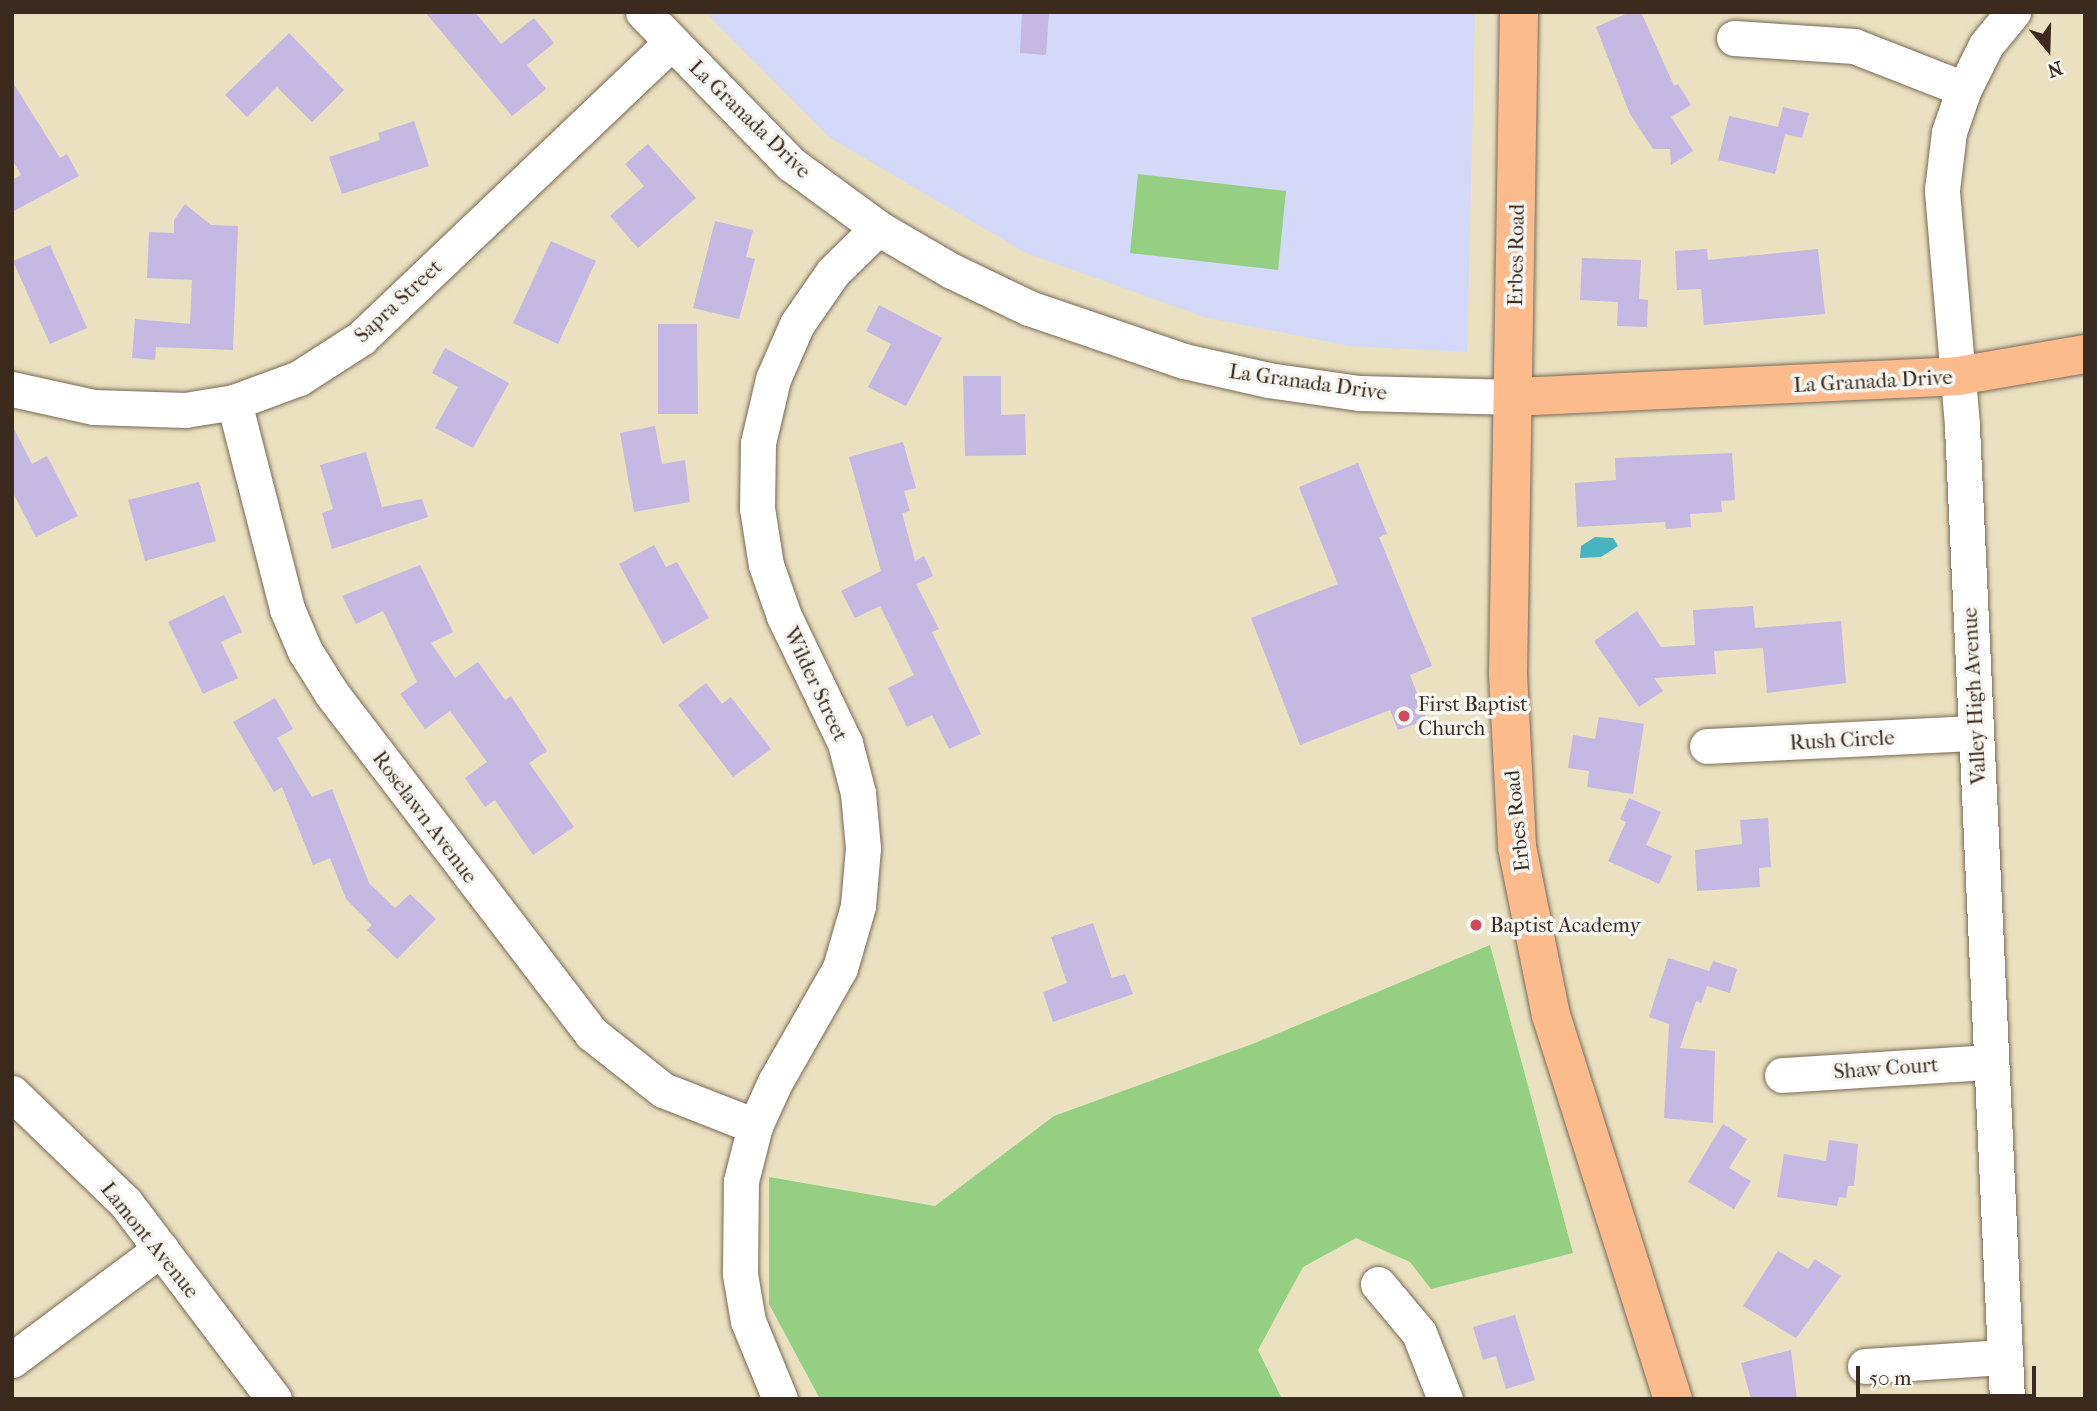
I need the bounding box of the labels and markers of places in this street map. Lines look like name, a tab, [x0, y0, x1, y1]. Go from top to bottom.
place label: First Baptist Church	[1418, 691, 1528, 741]
marker: First Baptist Church	[1396, 708, 1412, 724]
place label: Baptist Academy	[1490, 912, 1641, 938]
marker: Baptist Academy	[1468, 917, 1484, 933]

